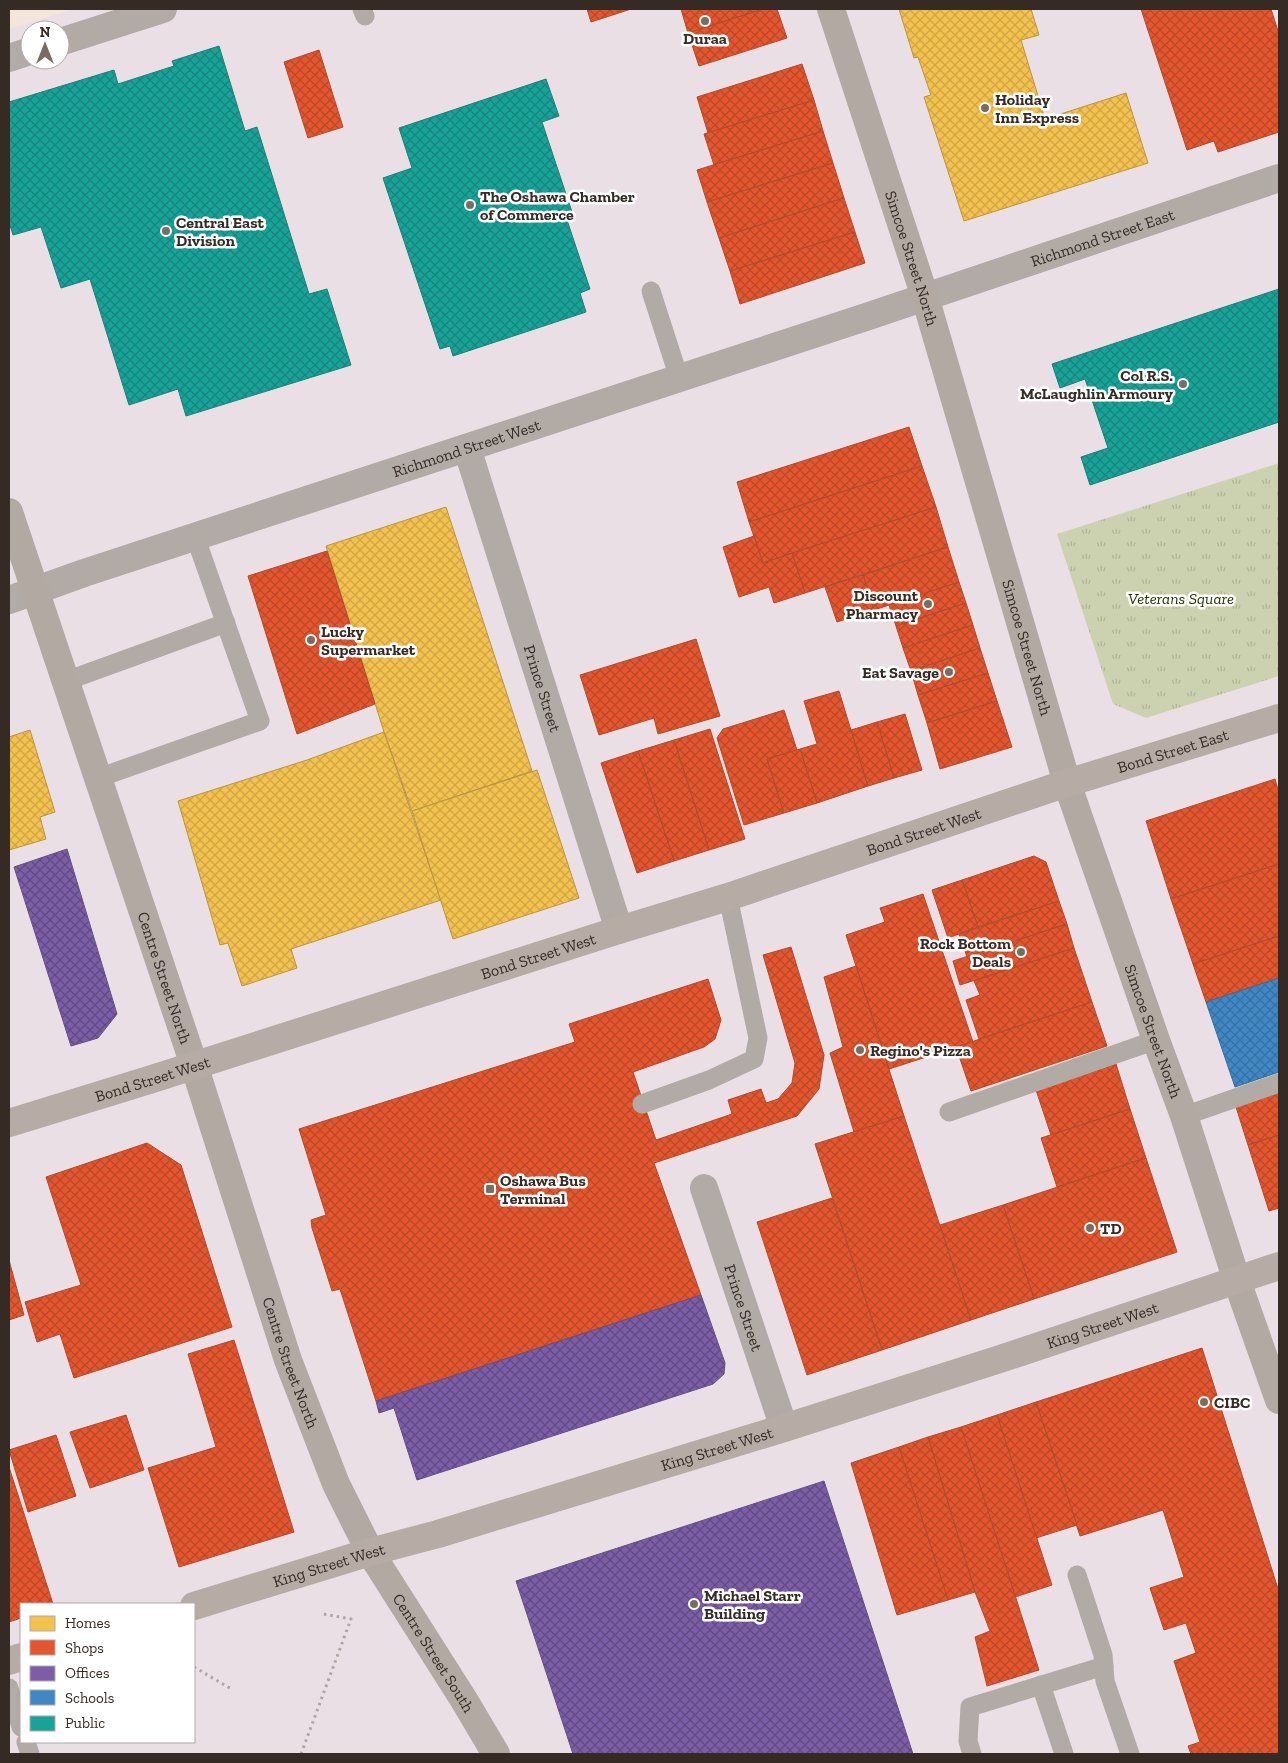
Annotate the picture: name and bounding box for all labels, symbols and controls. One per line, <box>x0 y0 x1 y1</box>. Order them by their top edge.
marker: Duraa <box>699 15 711 27</box>
north arrow <box>20 20 70 70</box>
text: N <box>40 24 51 41</box>
place label: Duraa <box>683 29 727 48</box>
place label: Holiday Inn Express <box>995 90 1079 127</box>
marker: Holiday Inn Express <box>979 102 991 114</box>
place label: The Oshawa Chamber of Commerce <box>480 187 635 224</box>
street label: Simcoe Street North <box>881 188 942 328</box>
marker: The Oshawa Chamber of Commerce <box>464 199 476 211</box>
street label: Richmond Street East <box>1028 204 1177 270</box>
place label: Central East Division <box>176 213 265 250</box>
marker: Central East Division <box>160 225 172 237</box>
place label: Col R.S. McLaughlin Armoury <box>1020 366 1174 403</box>
marker: Col R.S. McLaughlin Armoury <box>1177 378 1189 390</box>
street label: Richmond Street West <box>390 415 543 481</box>
street label: Simcoe Street North <box>999 577 1056 718</box>
place label: Discount Pharmacy <box>846 586 919 623</box>
park label: Veterans Square <box>1128 589 1234 608</box>
marker: Discount Pharmacy <box>922 598 934 610</box>
place label: Lucky Supermarket <box>321 622 416 659</box>
marker: Lucky Supermarket <box>305 634 317 646</box>
street label: Prince Street <box>520 642 565 734</box>
place label: Eat Savage <box>862 663 939 682</box>
marker: Eat Savage <box>943 666 955 678</box>
street label: Bond Street East <box>1115 725 1231 777</box>
street label: Bond Street West <box>864 803 983 859</box>
street label: Centre Street North <box>134 909 196 1046</box>
street label: Bond Street West <box>478 929 598 983</box>
place label: Rock Bottom Deals <box>920 934 1011 971</box>
marker: Rock Bottom Deals <box>1015 946 1027 958</box>
street label: Simcoe Street North <box>1121 962 1186 1101</box>
place label: Regino's Pizza <box>870 1041 971 1060</box>
marker: Regino's Pizza <box>854 1044 866 1056</box>
street label: Bond Street West <box>92 1052 212 1106</box>
place label: Oshawa Bus Terminal <box>500 1171 586 1208</box>
marker: Oshawa Bus Terminal <box>484 1183 496 1195</box>
place label: TD <box>1100 1219 1122 1238</box>
marker: TD <box>1084 1222 1096 1234</box>
street label: Prince Street <box>721 1262 767 1353</box>
street label: Centre Street North <box>259 1294 323 1431</box>
street label: King Street West <box>1044 1297 1161 1352</box>
place label: CIBC <box>1214 1393 1250 1412</box>
marker: CIBC <box>1198 1396 1210 1408</box>
street label: King Street West <box>658 1422 775 1475</box>
street label: King Street West <box>270 1539 387 1591</box>
place label: Michael Starr Building <box>704 1586 801 1623</box>
street label: Centre Street South <box>389 1590 479 1716</box>
marker: Michael Starr Building <box>688 1598 700 1610</box>
legend <box>20 1603 195 1743</box>
text: Homes <box>65 1614 110 1632</box>
text: Shops <box>65 1639 104 1657</box>
text: Offices <box>65 1664 109 1682</box>
text: Schools <box>65 1689 114 1707</box>
text: Public <box>65 1714 105 1732</box>

